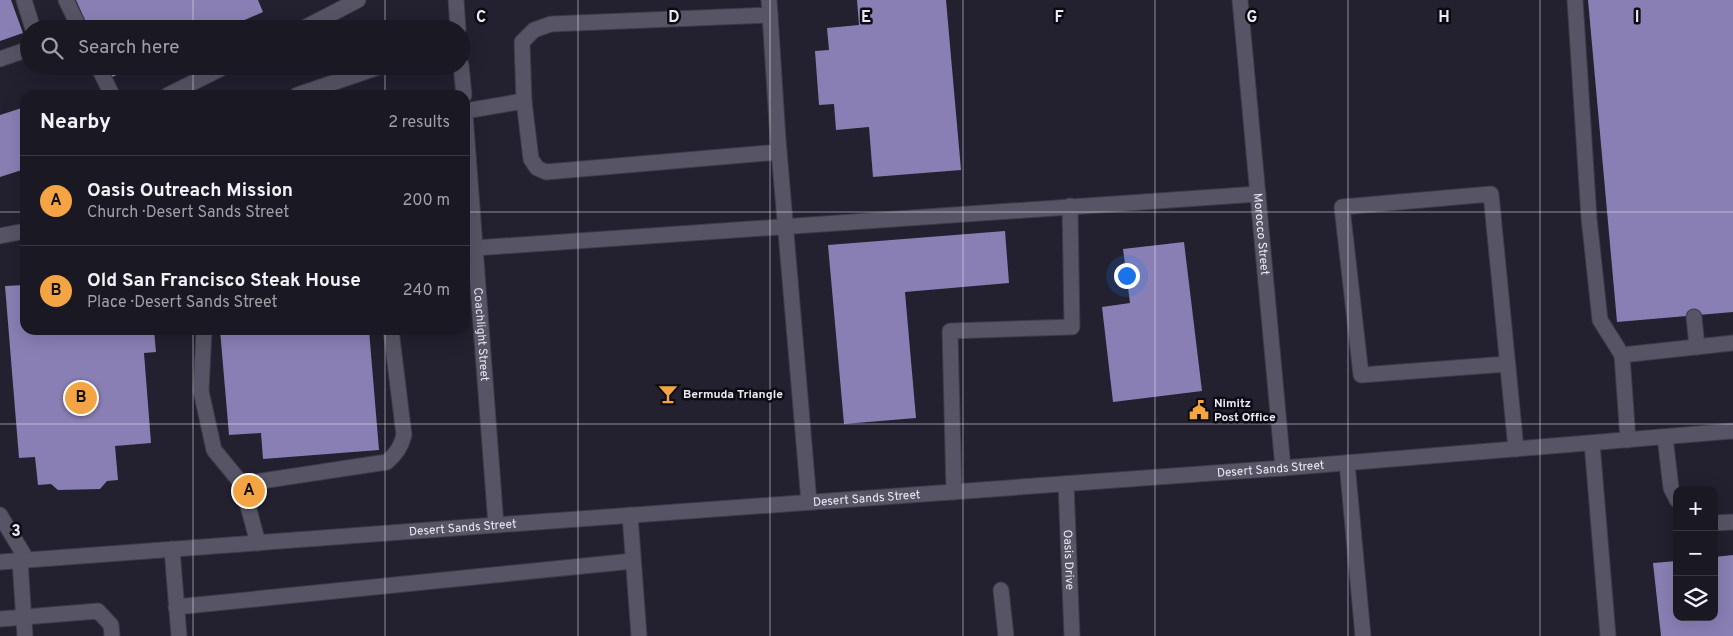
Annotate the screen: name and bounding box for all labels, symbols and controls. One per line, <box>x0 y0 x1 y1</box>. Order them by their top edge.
text: C <box>476 8 486 28</box>
text: D <box>668 8 680 28</box>
text: E <box>861 8 871 28</box>
text: F <box>1054 8 1064 28</box>
text: G <box>1247 8 1257 28</box>
text: H <box>1438 8 1450 28</box>
text: I <box>1635 8 1639 28</box>
search box <box>20 20 470 75</box>
icon: search <box>38 34 66 62</box>
text: Search here <box>78 36 180 60</box>
text: Nearby <box>40 109 111 136</box>
text: 2 results <box>388 113 450 133</box>
text: Oasis Outreach Mission <box>87 179 293 203</box>
text: A <box>50 191 62 211</box>
text: 200 m <box>402 191 450 211</box>
street label: Morocco Street <box>1249 192 1272 276</box>
text: Church · Desert Sands Street <box>87 203 289 223</box>
your location <box>1114 263 1140 289</box>
text: Old San Francisco Steak House <box>87 269 361 293</box>
text: B <box>50 281 62 301</box>
text: 240 m <box>403 281 450 301</box>
street label: Coachlight Street <box>469 287 492 382</box>
text: Place · Desert Sands Street <box>87 293 278 313</box>
pin: B <box>65 379 97 417</box>
bar icon: Bermuda Triangle <box>657 383 679 405</box>
place label: Bermuda Triangle <box>683 387 783 403</box>
place label: Nimitz Post Office <box>1214 396 1276 426</box>
public building icon: Nimitz Post Office <box>1188 399 1210 421</box>
street label: Desert Sands Street <box>1216 458 1325 482</box>
pin: A <box>233 472 265 510</box>
map controls <box>1673 486 1718 621</box>
button: + <box>1673 486 1718 531</box>
street label: Desert Sands Street <box>812 487 921 511</box>
street label: Desert Sands Street <box>409 517 517 540</box>
text: 3 <box>11 522 21 542</box>
street label: Oasis Drive <box>1059 529 1077 591</box>
button: − <box>1673 531 1718 576</box>
button: layers <box>1673 576 1718 621</box>

